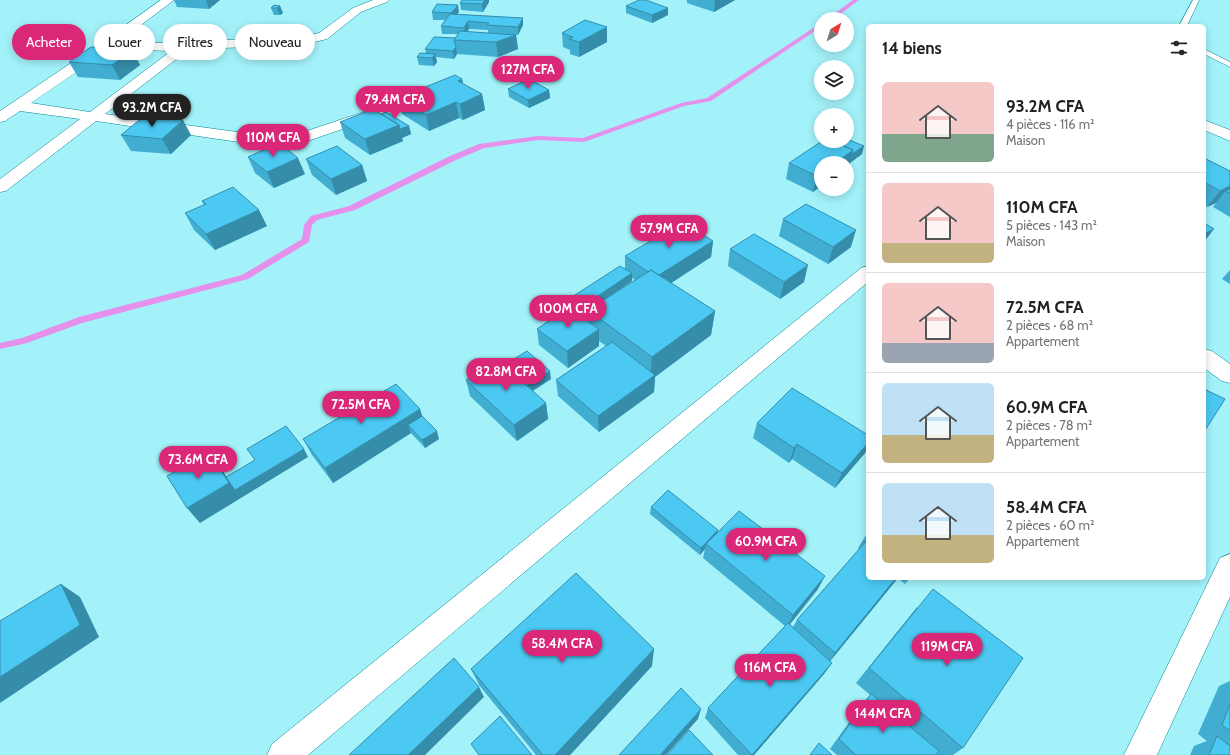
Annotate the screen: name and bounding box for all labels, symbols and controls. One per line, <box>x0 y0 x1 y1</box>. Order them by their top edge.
north arrow <box>814 12 854 52</box>
map controls <box>814 12 854 196</box>
chip: Acheter <box>12 24 86 60</box>
chip: Louer <box>94 24 155 60</box>
chip: Filtres <box>163 24 227 60</box>
chip: Nouveau <box>235 24 315 60</box>
icon: filters <box>1168 37 1190 59</box>
text: 14 biens <box>882 38 942 58</box>
pin: 127M CFA <box>487 56 569 90</box>
button: layers <box>814 60 854 100</box>
text: 127M CFA <box>501 61 555 77</box>
pin: 79.4M CFA <box>349 86 441 120</box>
text: 79.4M CFA <box>365 91 425 107</box>
pin: 93.2M CFA <box>106 94 198 128</box>
text: 93.2M CFA <box>1006 96 1084 116</box>
icon: home <box>914 98 962 146</box>
text: 93.2M CFA <box>122 99 182 115</box>
button: + <box>814 108 854 148</box>
text: 4 pièces · 116 m² <box>1006 116 1094 132</box>
pin: 110M CFA <box>232 124 314 158</box>
text: 110M CFA <box>246 129 300 145</box>
text: Maison <box>1006 132 1045 148</box>
button: − <box>814 156 854 196</box>
text: 110M CFA <box>1006 197 1078 217</box>
icon: home <box>914 199 962 247</box>
pin: 57.9M CFA <box>623 215 715 249</box>
text: 5 pièces · 143 m² <box>1006 217 1097 233</box>
text: 57.9M CFA <box>640 220 698 236</box>
text: Maison <box>1006 233 1045 249</box>
pin: 100M CFA <box>527 295 609 329</box>
text: 72.5M CFA <box>1006 297 1084 317</box>
icon: home <box>914 299 962 347</box>
text: 100M CFA <box>538 300 598 316</box>
text: 2 pièces · 68 m² <box>1006 317 1093 333</box>
text: Appartement <box>1006 333 1079 349</box>
pin: 82.8M CFA <box>460 358 552 392</box>
text: 82.8M CFA <box>475 363 537 379</box>
pin: 72.5M CFA <box>315 391 407 425</box>
text: 72.5M CFA <box>331 396 391 412</box>
text: 60.9M CFA <box>1006 397 1087 417</box>
icon: home <box>914 399 962 447</box>
text: 2 pièces · 78 m² <box>1006 417 1092 433</box>
text: Appartement <box>1006 433 1079 449</box>
pin: 73.6M CFA <box>152 446 244 480</box>
text: 73.6M CFA <box>168 451 228 467</box>
text: 58.4M CFA <box>1006 497 1087 517</box>
icon: home <box>914 499 962 547</box>
text: 2 pièces · 60 m² <box>1006 517 1094 533</box>
pin: 60.9M CFA <box>720 528 812 562</box>
text: 60.9M CFA <box>735 533 797 549</box>
text: Appartement <box>1006 533 1079 549</box>
pin: 58.4M CFA <box>516 630 608 664</box>
pin: 119M CFA <box>906 633 988 667</box>
text: 58.4M CFA <box>531 635 593 651</box>
text: 119M CFA <box>921 638 973 654</box>
pin: 116M CFA <box>729 654 811 688</box>
text: 116M CFA <box>744 659 796 675</box>
pin: 144M CFA <box>842 700 924 734</box>
text: 144M CFA <box>855 705 911 721</box>

